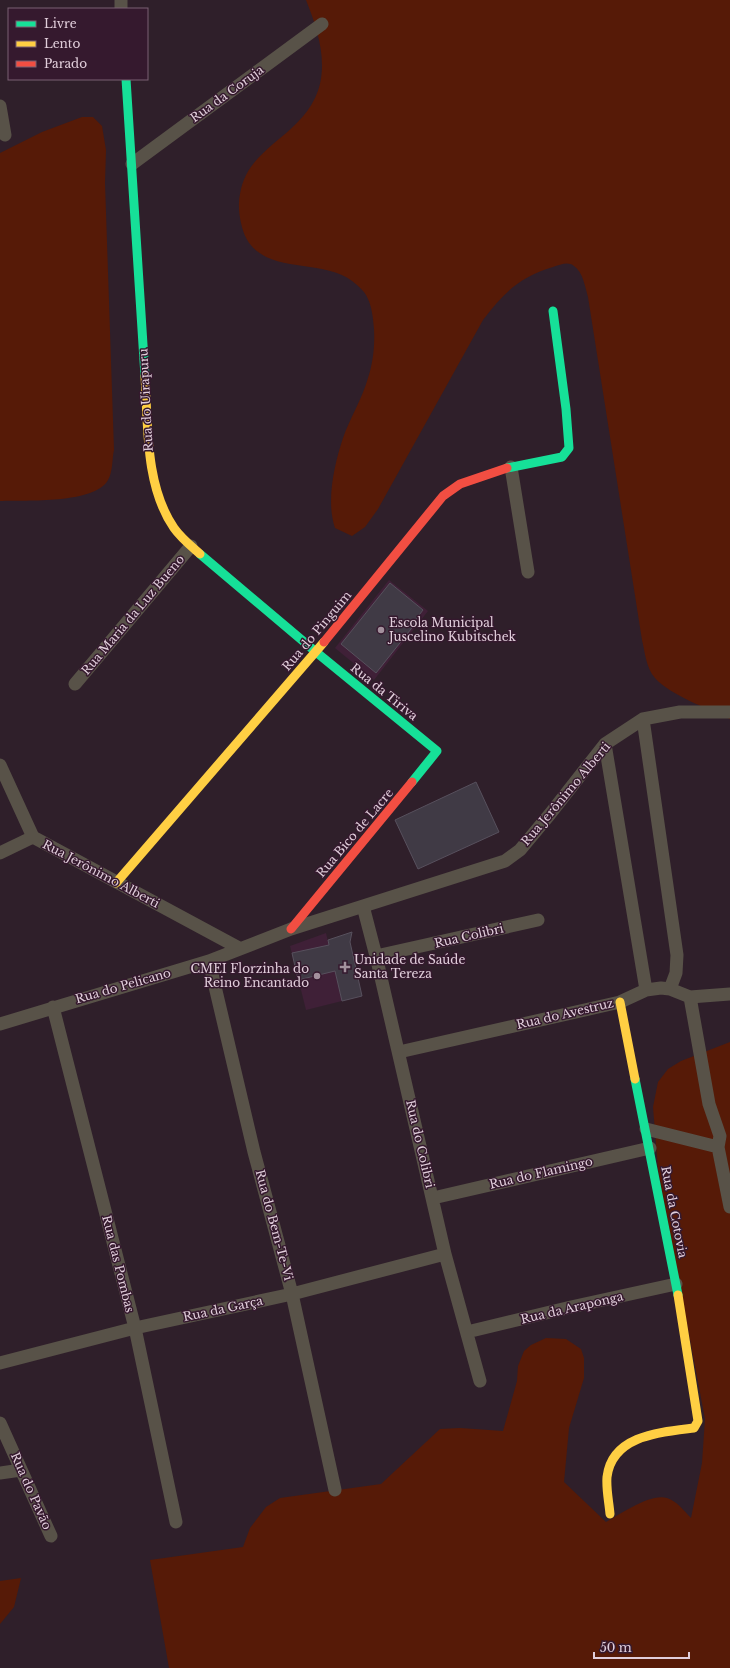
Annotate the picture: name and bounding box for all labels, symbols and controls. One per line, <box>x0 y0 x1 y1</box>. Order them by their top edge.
legend <box>8 8 148 80</box>
text: Livre <box>44 16 77 31</box>
text: Lento <box>44 36 80 51</box>
text: Parado <box>44 56 87 71</box>
street label: Rua da Coruja <box>187 62 267 125</box>
street label: Rua do Uirapuru <box>135 348 156 452</box>
street label: Rua Maria da Luz Bueno <box>78 551 187 678</box>
street label: Rua do Pinguim <box>279 588 354 674</box>
place label: Escola Municipal Juscelino Kubitschek <box>387 615 517 644</box>
marker: Escola Municipal Juscelino Kubitschek <box>376 625 386 635</box>
street label: Rua da Tiriva <box>348 660 421 723</box>
street label: Rua Jerônimo Alberti <box>518 739 613 848</box>
street label: Rua Bico de Lacre <box>313 785 396 880</box>
street label: Rua Jerônimo Alberti <box>40 836 162 911</box>
street label: Rua Colibri <box>433 920 505 951</box>
place label: Unidade de Saúde Santa Tereza <box>354 952 465 981</box>
place label: CMEI Florzinha do Reino Encantado <box>190 961 309 990</box>
marker: Unidade de Saúde Santa Tereza <box>339 961 351 973</box>
street label: Rua do Pelicano <box>73 965 173 1006</box>
marker: CMEI Florzinha do Reino Encantado <box>312 971 322 981</box>
street label: Rua do Avestruz <box>515 995 615 1032</box>
street label: Rua do Colibri <box>403 1098 438 1189</box>
street label: Rua do Flamingo <box>488 1153 594 1192</box>
street label: Rua da Cotovia <box>658 1165 691 1259</box>
street label: Rua do Bem-Te-Vi <box>252 1168 296 1282</box>
street label: Rua das Pombas <box>99 1214 138 1314</box>
street label: Rua da Araponga <box>519 1288 625 1327</box>
street label: Rua da Garça <box>182 1293 265 1324</box>
street label: Rua do Pavão <box>8 1450 55 1532</box>
scale bar <box>594 1634 689 1660</box>
text: 50 m <box>600 1640 632 1655</box>

